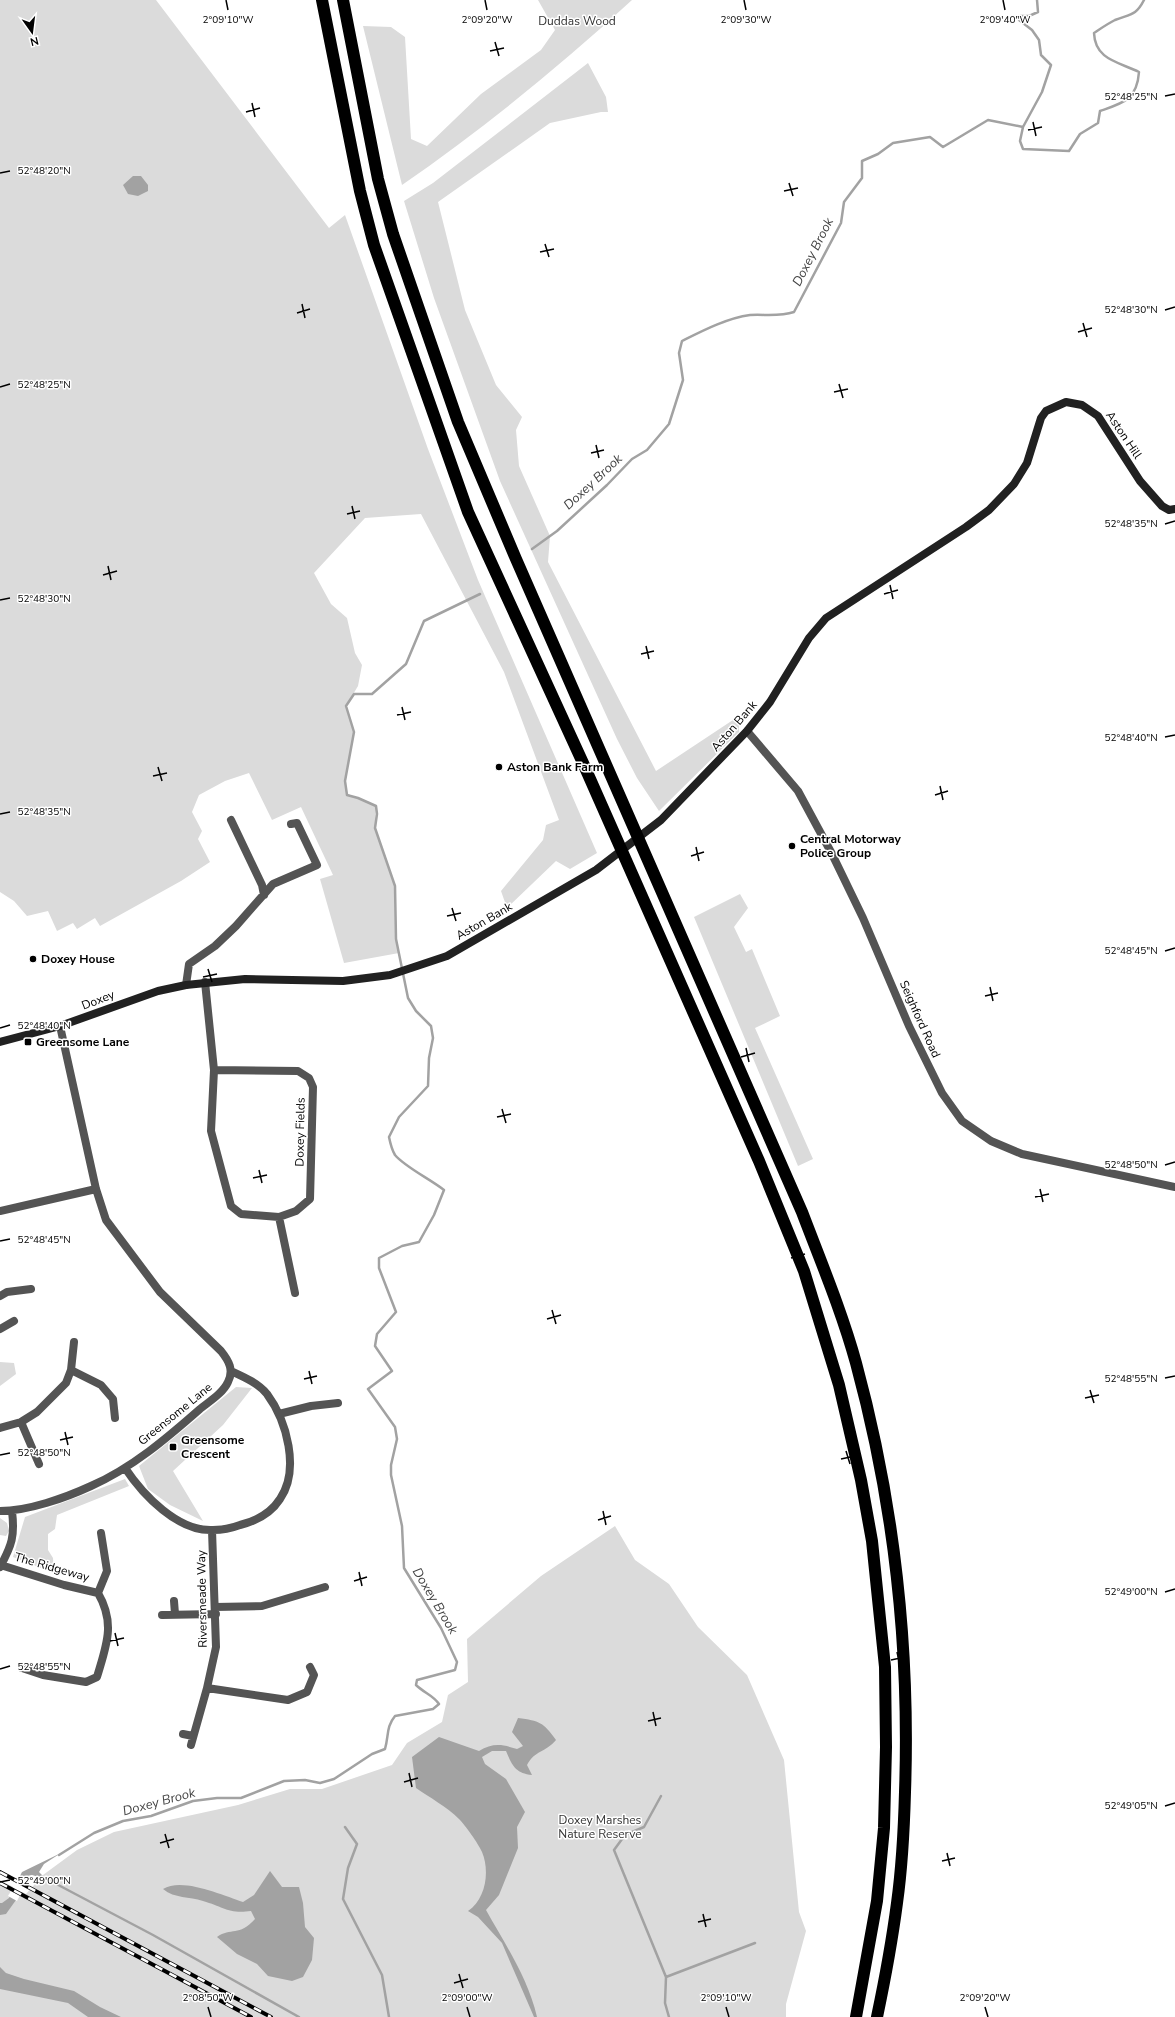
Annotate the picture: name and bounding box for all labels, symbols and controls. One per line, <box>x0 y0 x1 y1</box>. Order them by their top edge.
north arrow <box>12 12 52 52</box>
text: 2°09'10"W <box>203 13 253 27</box>
text: 2°09'20"W <box>462 13 512 27</box>
park label: Duddas Wood <box>538 13 616 29</box>
text: 2°09'30"W <box>721 13 771 27</box>
text: 2°09'40"W <box>980 13 1030 27</box>
text: N <box>28 33 40 49</box>
text: 52°48'25"N <box>1104 90 1158 104</box>
text: 52°48'20"N <box>17 164 71 178</box>
water label: Doxey Brook <box>788 214 838 289</box>
text: 52°48'30"N <box>1104 303 1158 317</box>
text: 52°48'25"N <box>17 378 71 392</box>
street label: Aston Hill <box>1102 408 1146 462</box>
water label: Doxey Brook <box>560 450 627 514</box>
text: 52°48'35"N <box>1104 517 1158 531</box>
text: 52°48'30"N <box>17 592 71 606</box>
street label: Aston Bank <box>707 696 761 755</box>
text: 52°48'40"N <box>1104 731 1158 745</box>
place label: Aston Bank Farm <box>507 759 603 775</box>
marker: Aston Bank Farm <box>494 762 504 772</box>
text: 52°48'35"N <box>17 805 71 819</box>
place label: Central Motorway Police Group <box>800 831 902 861</box>
marker: Central Motorway Police Group <box>787 841 797 851</box>
street label: Aston Bank <box>453 898 516 944</box>
text: 52°48'45"N <box>1104 944 1158 958</box>
place label: Doxey House <box>41 951 115 967</box>
marker: Doxey House <box>28 954 38 964</box>
street label: Seighford Road <box>896 978 944 1060</box>
street label: Doxey <box>79 986 118 1014</box>
text: 52°48'40"N <box>17 1019 71 1033</box>
place label: Greensome Lane <box>36 1034 130 1050</box>
marker: Greensome Lane <box>23 1037 33 1047</box>
street label: Doxey Fields <box>291 1097 309 1167</box>
text: 52°48'50"N <box>1104 1158 1158 1172</box>
text: 52°48'45"N <box>17 1233 71 1247</box>
text: 52°48'55"N <box>1104 1372 1158 1386</box>
street label: Greensome Lane <box>135 1379 215 1449</box>
place label: Greensome Crescent <box>181 1432 245 1462</box>
marker: Greensome Crescent <box>168 1442 178 1452</box>
text: 52°48'50"N <box>17 1446 71 1460</box>
street label: The Ridgeway <box>13 1549 92 1586</box>
street label: Riversmeade Way <box>193 1549 211 1648</box>
water label: Doxey Brook <box>408 1564 462 1638</box>
text: 52°49'00"N <box>1104 1585 1158 1599</box>
text: 52°48'55"N <box>17 1660 71 1674</box>
water label: Doxey Brook <box>121 1784 198 1820</box>
text: 52°49'05"N <box>1104 1799 1158 1813</box>
park label: Doxey Marshes Nature Reserve <box>558 1812 642 1842</box>
text: 52°49'00"N <box>17 1874 71 1888</box>
text: 2°08'50"W <box>183 1991 233 2005</box>
text: 2°09'00"W <box>442 1991 492 2005</box>
text: 2°09'10"W <box>701 1991 751 2005</box>
text: 2°09'20"W <box>960 1991 1010 2005</box>

